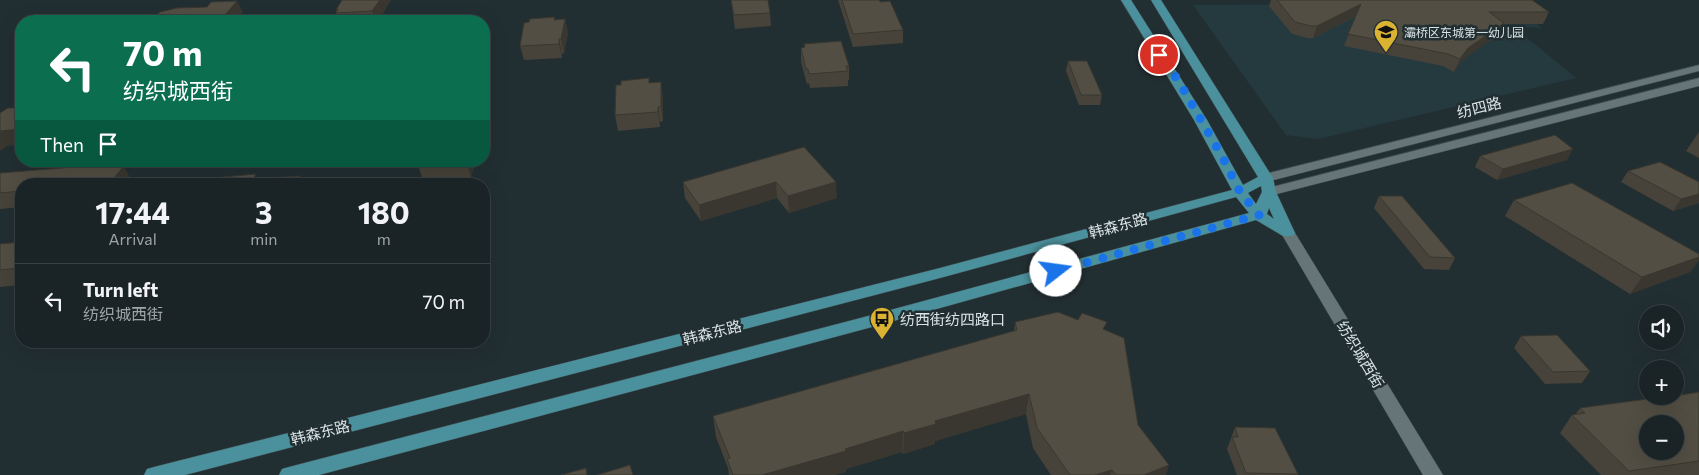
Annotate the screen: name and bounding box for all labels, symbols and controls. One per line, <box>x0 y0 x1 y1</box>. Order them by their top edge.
school or university icon: 灞桥区东城第一幼儿园 <box>1373 19 1399 53</box>
place label: 灞桥区东城第一幼儿园 <box>1404 25 1524 39</box>
text: 70 m <box>123 30 203 73</box>
pin <box>1138 34 1180 76</box>
icon: left <box>40 35 105 100</box>
icon: arrive <box>1145 41 1173 69</box>
text: 纺织城西街 <box>123 77 233 104</box>
street label: 纺四路 <box>1455 93 1503 121</box>
icon: arrive <box>94 130 122 158</box>
text: Then <box>40 133 84 156</box>
text: 17:44 <box>95 193 170 230</box>
text: 3 <box>255 193 273 230</box>
text: 180 <box>358 193 410 230</box>
street label: 韩森东路 <box>1087 209 1149 241</box>
text: Arrival <box>108 229 157 248</box>
text: min <box>250 229 277 248</box>
text: m <box>377 229 391 248</box>
position arrow <box>1029 244 1081 296</box>
text: Turn left <box>83 278 158 301</box>
icon: left <box>40 287 68 315</box>
text: 70 m <box>422 290 465 313</box>
text: 纺织城西街 <box>83 304 163 323</box>
map controls <box>1639 305 1684 460</box>
button: sound <box>1639 305 1684 350</box>
bus stop icon: 纺西街纺四路口 <box>869 306 895 340</box>
place label: 纺西街纺四路口 <box>900 310 1005 328</box>
street label: 韩森东路 <box>681 316 743 348</box>
street label: 纺织城西街 <box>1334 317 1388 391</box>
button: + <box>1639 360 1684 405</box>
button: − <box>1639 415 1684 460</box>
street label: 韩森东路 <box>289 416 351 448</box>

